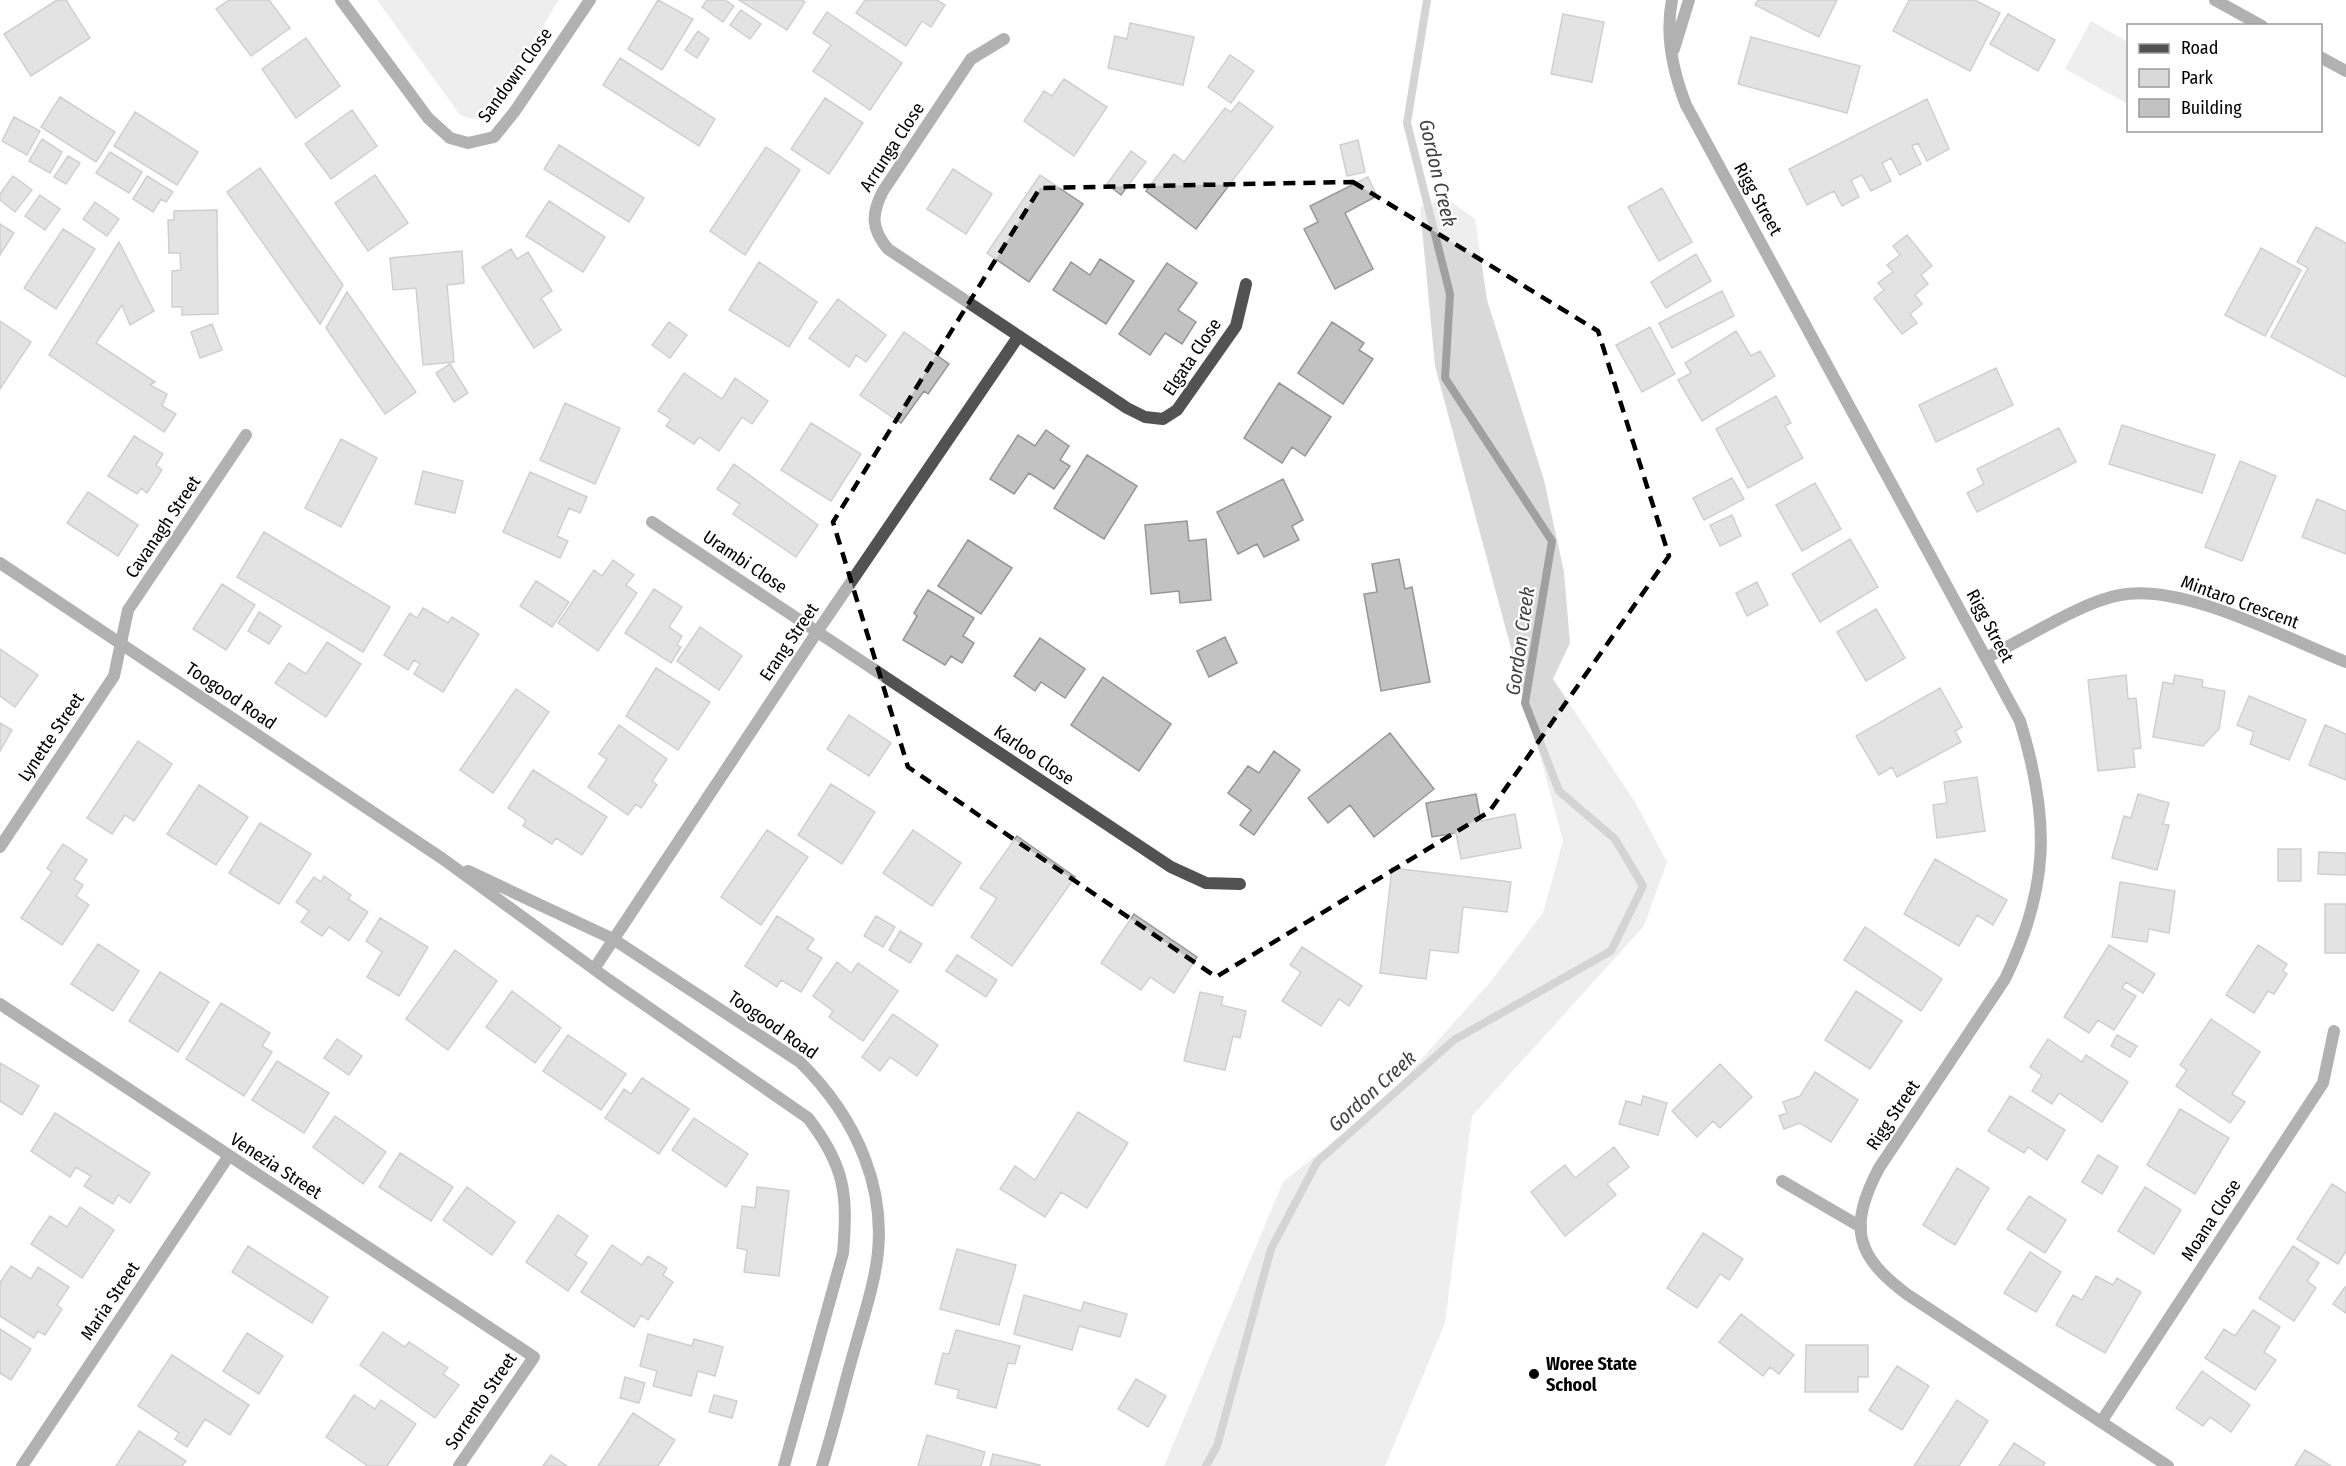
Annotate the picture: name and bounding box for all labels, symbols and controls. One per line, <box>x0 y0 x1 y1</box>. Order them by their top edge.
street label: Sandown Close <box>473 23 557 127</box>
legend <box>2127 24 2322 132</box>
text: Road <box>2181 37 2218 59</box>
text: Park <box>2181 67 2214 89</box>
text: Building <box>2181 97 2242 119</box>
street label: Arrunga Close <box>855 98 929 196</box>
water label: Gordon Creek <box>1414 117 1462 229</box>
street label: Rigg Street <box>1729 159 1787 239</box>
street label: Elgata Close <box>1158 314 1226 400</box>
street label: Cavanagh Street <box>121 472 205 582</box>
street label: Urambi Close <box>699 526 791 598</box>
street label: Mintaro Crescent <box>2178 571 2302 634</box>
water label: Gordon Creek <box>1501 585 1540 697</box>
street label: Rigg Street <box>1962 586 2018 666</box>
street label: Erang Street <box>755 599 823 685</box>
street label: Toogood Road <box>181 658 281 734</box>
street label: Lynette Street <box>13 688 89 785</box>
street label: Karloo Close <box>990 720 1078 790</box>
street label: Toogood Road <box>724 986 822 1064</box>
water label: Gordon Creek <box>1323 1045 1421 1137</box>
street label: Rigg Street <box>1862 1076 1924 1154</box>
street label: Venezia Street <box>226 1128 326 1204</box>
street label: Moana Close <box>2176 1175 2246 1265</box>
street label: Maria Street <box>76 1258 144 1344</box>
street label: Sorrento Street <box>440 1348 522 1454</box>
place label: Woree State School <box>1546 1353 1637 1396</box>
marker: Woree State School <box>1527 1367 1541 1381</box>

